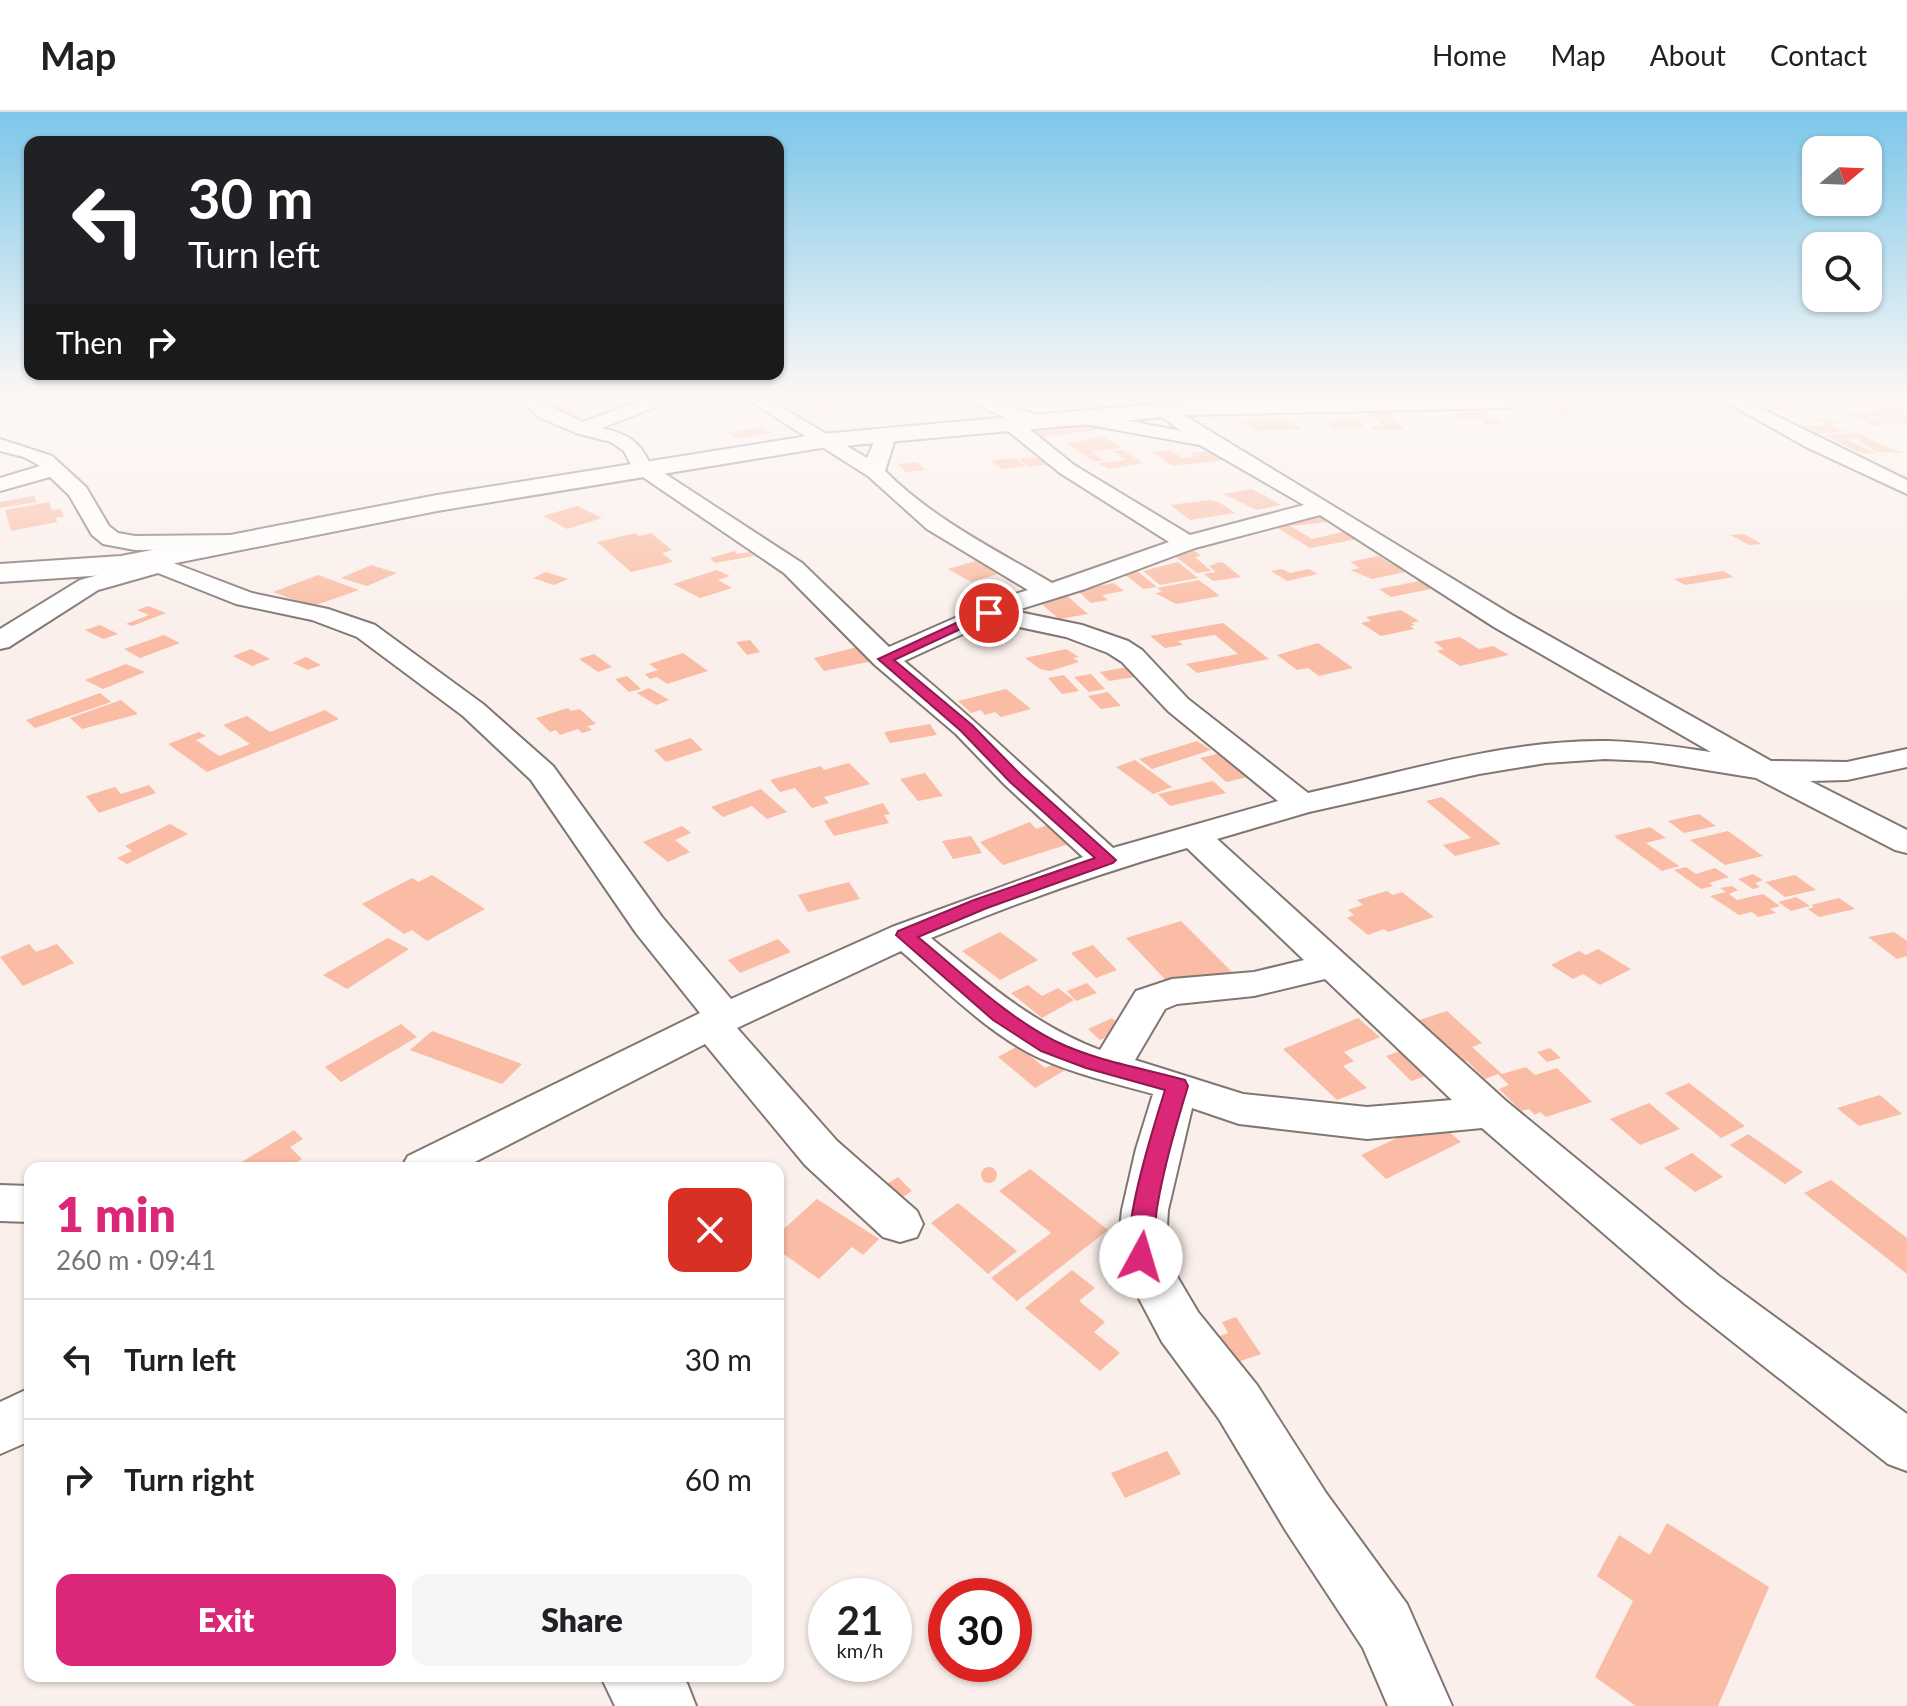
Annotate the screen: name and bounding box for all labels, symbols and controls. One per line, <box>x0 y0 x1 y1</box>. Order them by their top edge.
text: Map <box>40 32 116 78</box>
text: Home <box>1432 38 1507 72</box>
text: Map <box>1551 38 1606 72</box>
text: About <box>1650 38 1726 72</box>
text: Contact <box>1770 38 1867 72</box>
north arrow <box>1802 136 1882 216</box>
map controls <box>1802 136 1882 312</box>
text: 30 m <box>188 164 313 231</box>
icon: left <box>56 168 160 272</box>
text: Turn left <box>188 232 320 276</box>
button: search <box>1802 232 1882 312</box>
icon: right <box>139 320 183 364</box>
text: Then <box>56 324 123 360</box>
pin <box>955 579 1023 647</box>
icon: arrive <box>967 591 1011 635</box>
text: 1 min <box>56 1185 176 1242</box>
button: close <box>668 1188 752 1272</box>
position arrow <box>1099 1215 1183 1299</box>
text: 260 m · 09:41 <box>56 1244 216 1276</box>
icon: left <box>56 1337 100 1381</box>
text: Turn left <box>124 1341 236 1377</box>
text: 30 m <box>685 1341 752 1377</box>
icon: right <box>56 1457 100 1501</box>
text: Turn right <box>124 1461 254 1497</box>
text: 60 m <box>685 1461 752 1497</box>
button: Exit <box>56 1574 396 1666</box>
button: Share <box>412 1574 752 1666</box>
speed limit sign: 30 <box>928 1578 1032 1682</box>
text: 21 <box>837 1596 883 1644</box>
text: km/h <box>837 1638 883 1662</box>

